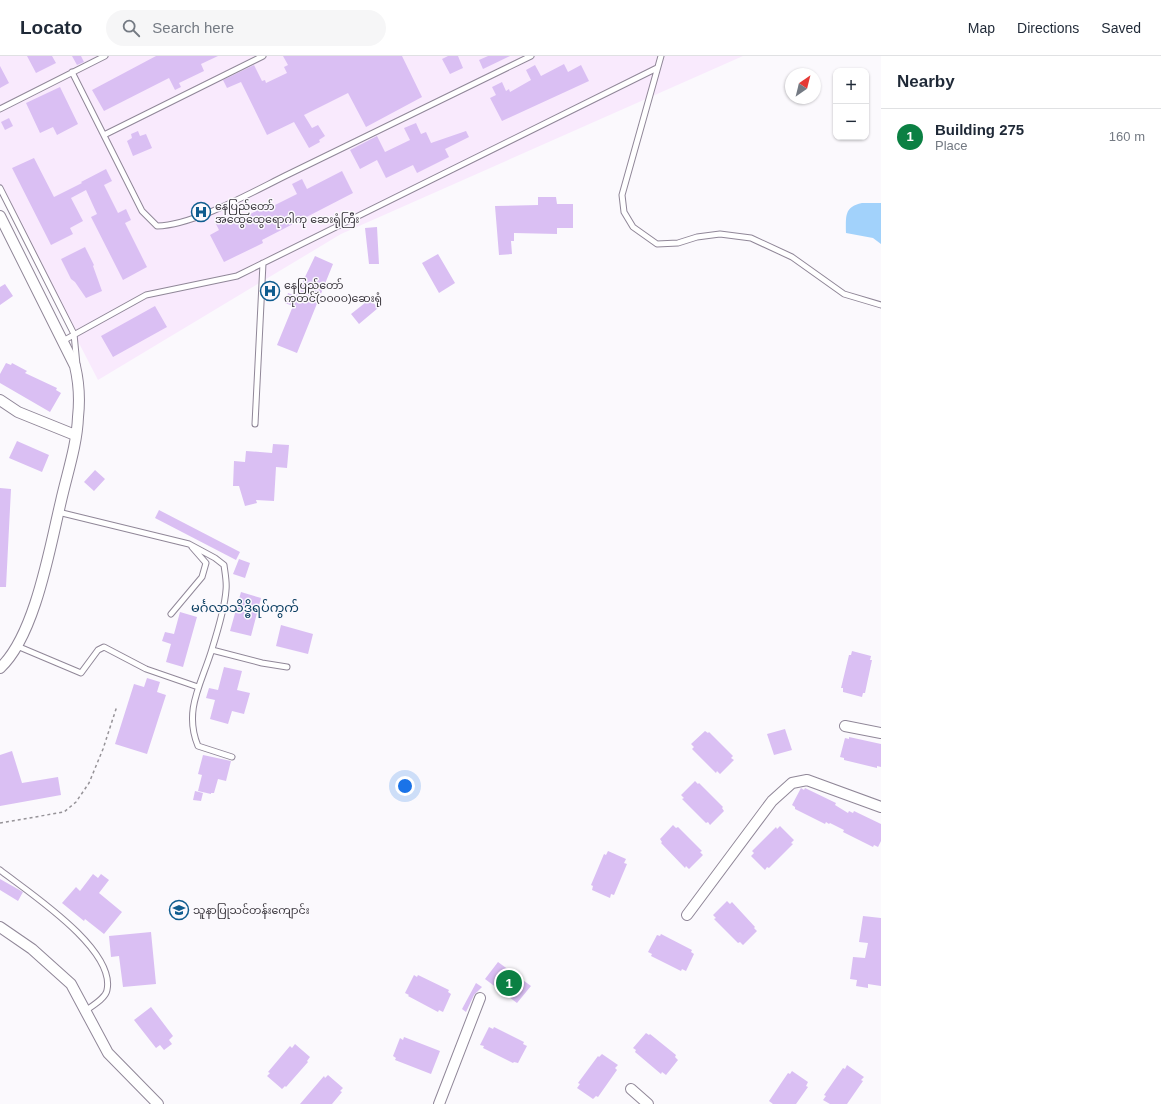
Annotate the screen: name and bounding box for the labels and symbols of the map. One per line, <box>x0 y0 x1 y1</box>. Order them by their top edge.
north arrow <box>785 68 821 104</box>
place label: နေပြည်တော် အထွေထွေရောဂါကု ဆေးရုံကြီး <box>215 199 360 228</box>
hospital icon: နေပြည်တော် အထွေထွေရောဂါကု ဆေးရုံကြီး <box>190 201 212 223</box>
place label: နေပြည်တော် ကုတင်(၁၀၀၀)ဆေးရုံ <box>284 278 382 307</box>
hospital icon: နေပြည်တော် ကုတင်(၁၀၀၀)ဆေးရုံ <box>259 280 281 302</box>
district label: မင်္ဂလာသိဒ္ဓိရပ်ကွက် <box>191 599 299 618</box>
your location <box>395 776 415 796</box>
school or university icon: သူနာပြုသင်တန်းကျောင်း <box>168 899 190 921</box>
place label: သူနာပြုသင်တန်းကျောင်း <box>193 903 310 919</box>
pin: 1 <box>496 968 522 998</box>

